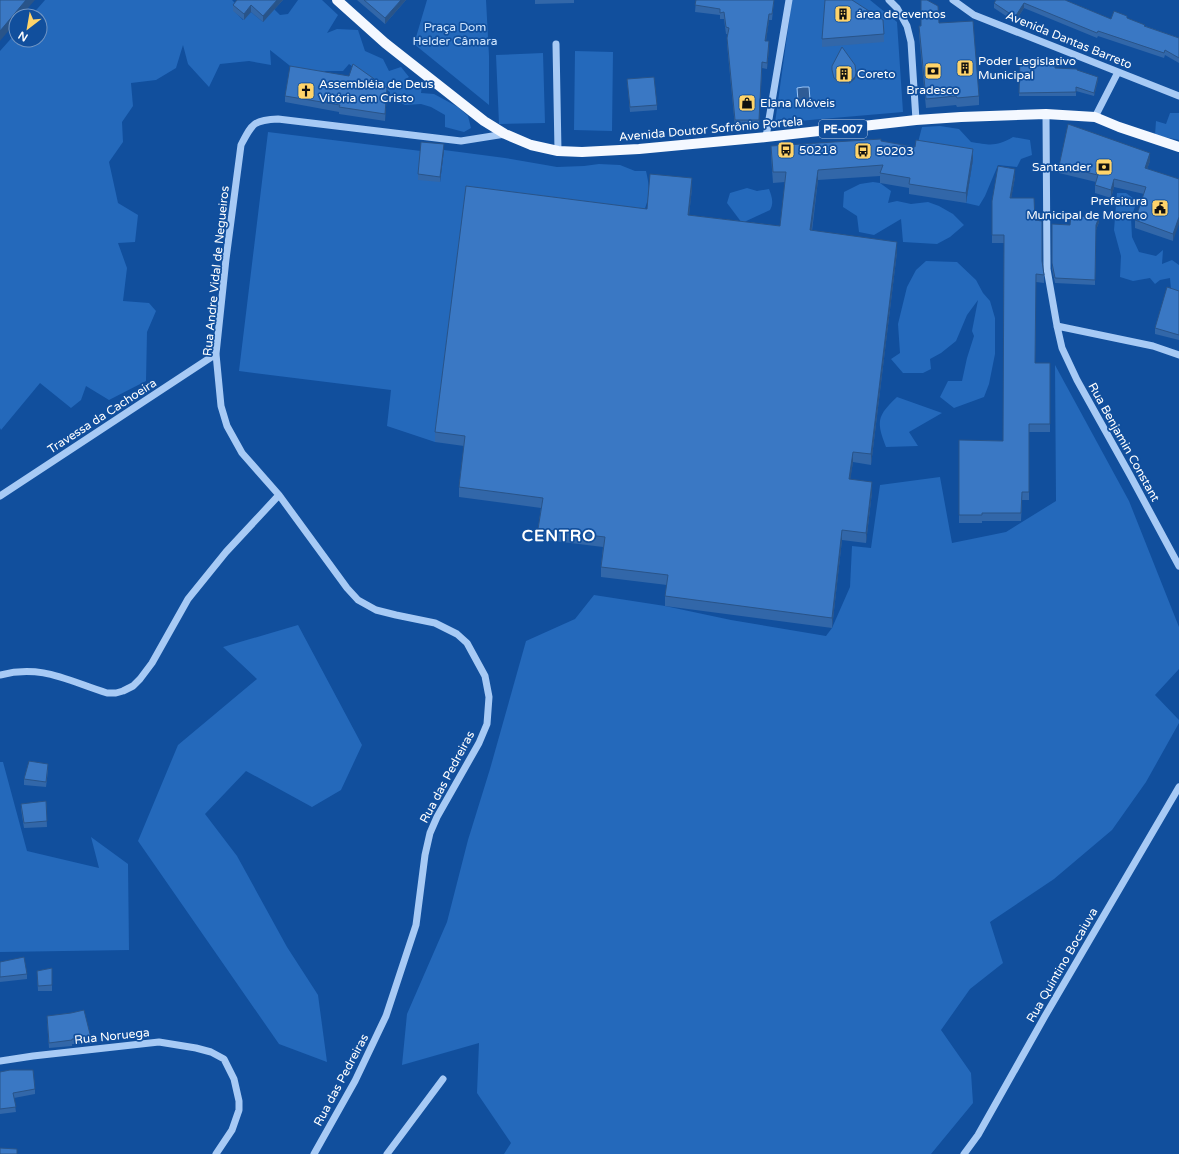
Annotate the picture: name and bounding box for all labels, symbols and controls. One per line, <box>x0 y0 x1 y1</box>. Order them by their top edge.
building icon: área de eventos <box>833 4 853 24</box>
place label: área de eventos <box>856 7 946 21</box>
north arrow <box>8 8 48 48</box>
street label: Avenida Dantas Barreto <box>1004 8 1134 72</box>
park label: Praça Dom Helder Câmara <box>413 20 497 48</box>
text: N <box>16 28 30 44</box>
place label: Poder Legislativo Municipal <box>978 54 1076 82</box>
building icon: Poder Legislativo Municipal <box>955 58 975 78</box>
bank icon: Bradesco <box>923 61 943 81</box>
building icon: Coreto <box>834 64 854 84</box>
place label: Coreto <box>857 67 895 81</box>
place label: Assembléia de Deus Vitória em Cristo <box>319 77 434 105</box>
church icon: Assembléia de Deus Vitória em Cristo <box>296 81 316 101</box>
place label: Bradesco <box>906 83 960 97</box>
shop icon: Elana Móveis <box>737 93 757 113</box>
place label: Elana Móveis <box>760 96 835 110</box>
street label: Avenida Doutor Sofrônio Portela <box>618 114 804 144</box>
road number: PE-007 <box>819 120 867 138</box>
bus stop icon: 50218 <box>776 140 796 160</box>
bus stop icon: 50203 <box>853 141 873 161</box>
place label: 50218 <box>799 143 837 157</box>
place label: 50203 <box>876 144 914 158</box>
bank icon: Santander <box>1094 157 1114 177</box>
place label: Santander <box>1032 160 1091 174</box>
street label: Rua Andre Vidal de Negueiros <box>200 185 232 357</box>
place label: Prefeitura Municipal de Moreno <box>1026 194 1147 222</box>
public building icon: Prefeitura Municipal de Moreno <box>1150 198 1170 218</box>
street label: Travessa da Cachoeira <box>45 376 159 456</box>
street label: Rua Benjamin Constant <box>1085 380 1163 504</box>
district label: CENTRO <box>522 526 596 546</box>
street label: Rua das Pedreiras <box>417 728 477 826</box>
street label: Rua Quintino Bocaiuva <box>1023 905 1101 1025</box>
street label: Rua Noruega <box>74 1025 150 1047</box>
street label: Rua das Pedreiras <box>311 1031 371 1129</box>

